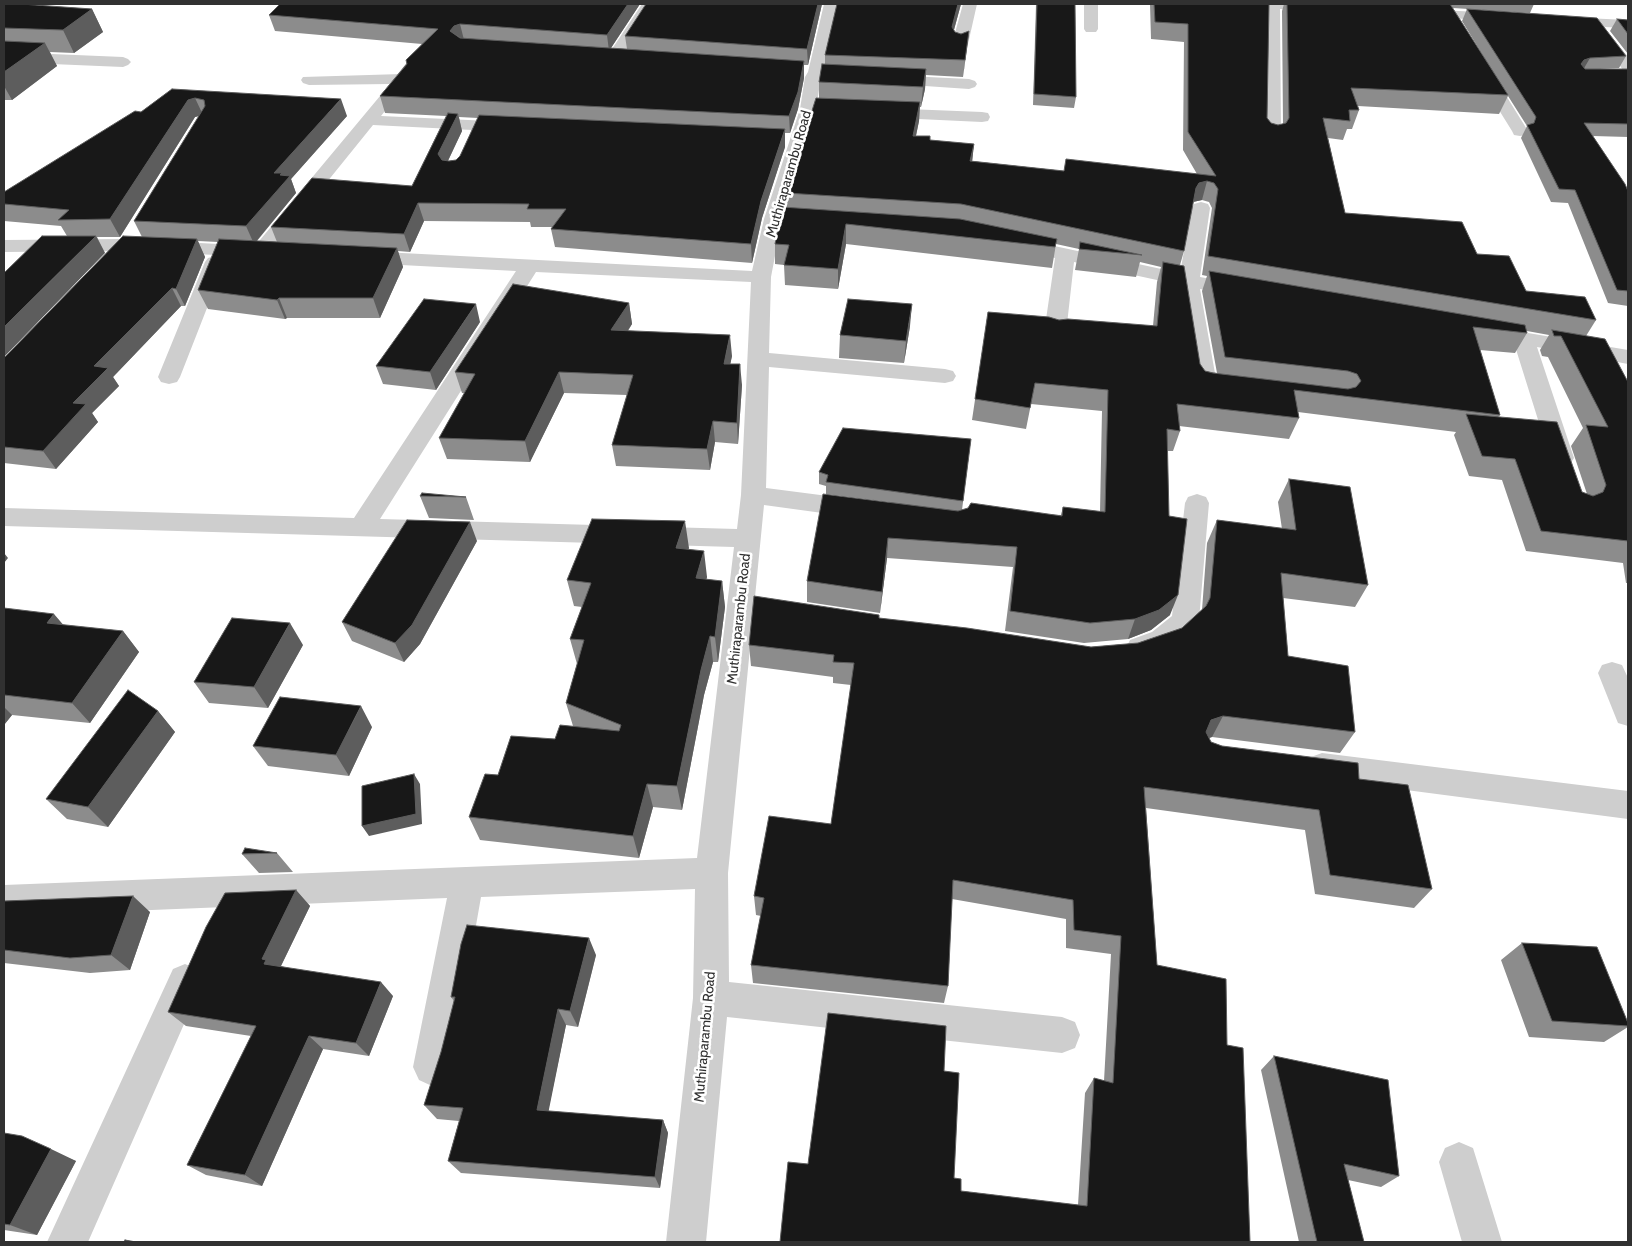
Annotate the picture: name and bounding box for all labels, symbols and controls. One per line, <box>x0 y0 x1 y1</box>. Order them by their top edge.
street label: Muthiraparambu Road <box>763 109 815 239</box>
street label: Muthiraparambu Road <box>724 553 754 685</box>
street label: Muthiraparambu Road <box>691 971 719 1103</box>

